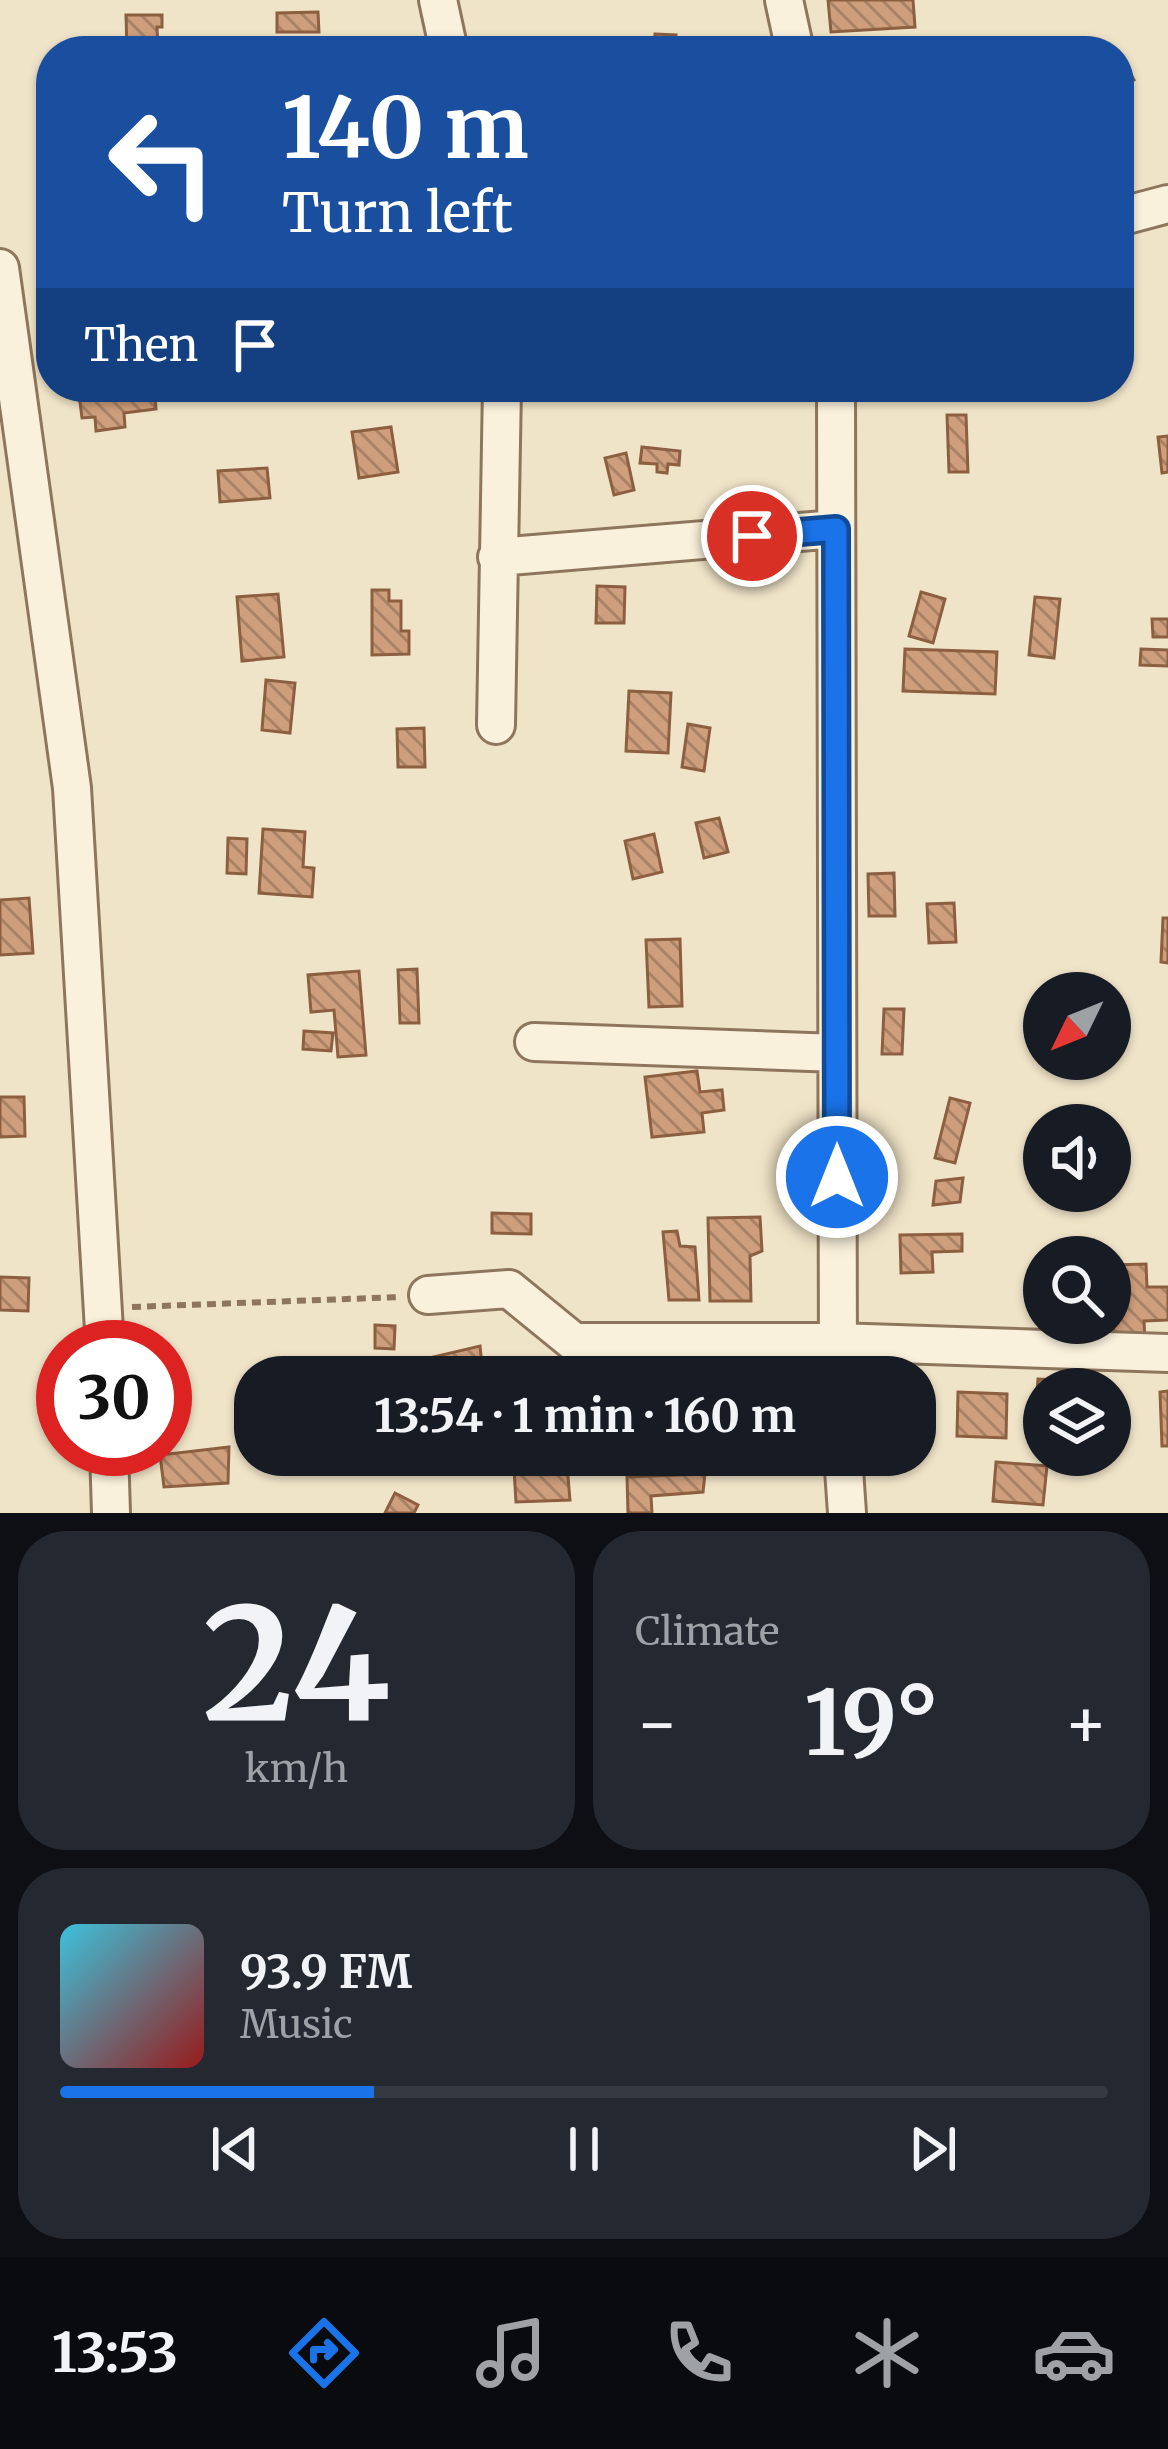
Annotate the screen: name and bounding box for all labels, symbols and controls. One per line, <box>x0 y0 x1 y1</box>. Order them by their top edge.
text: 140 m <box>282 75 529 181</box>
icon: left <box>84 84 240 240</box>
text: Turn left <box>282 179 513 247</box>
icon: arrive <box>222 312 288 378</box>
text: Then <box>84 317 198 373</box>
pin <box>701 485 803 587</box>
icon: arrive <box>719 503 785 569</box>
north arrow <box>1023 972 1131 1080</box>
map controls <box>1023 972 1131 1476</box>
button: sound <box>1023 1104 1131 1212</box>
position arrow <box>774 1114 900 1240</box>
button: search <box>1023 1236 1131 1344</box>
speed limit sign: 30 <box>36 1320 192 1476</box>
button: layers <box>1023 1368 1131 1476</box>
text: 13:54 · 1 min · 160 m <box>374 1388 796 1444</box>
text: 24 <box>203 1567 390 1764</box>
text: Climate <box>635 1607 779 1656</box>
text: 19° <box>804 1666 939 1780</box>
text: − <box>635 1682 679 1765</box>
text: + <box>1064 1682 1108 1765</box>
text: km/h <box>245 1744 348 1793</box>
text: 93.9 FM <box>240 1944 412 2000</box>
text: Music <box>240 2000 353 2049</box>
icon: previous <box>202 2116 268 2182</box>
icon: pause <box>551 2116 617 2182</box>
icon: next <box>900 2116 966 2182</box>
icon: directions <box>282 2311 366 2395</box>
icon: music <box>469 2311 553 2395</box>
icon: phone <box>657 2311 741 2395</box>
icon: climate <box>845 2311 929 2395</box>
icon: car <box>1032 2311 1116 2395</box>
text: 13:53 <box>52 2319 178 2387</box>

